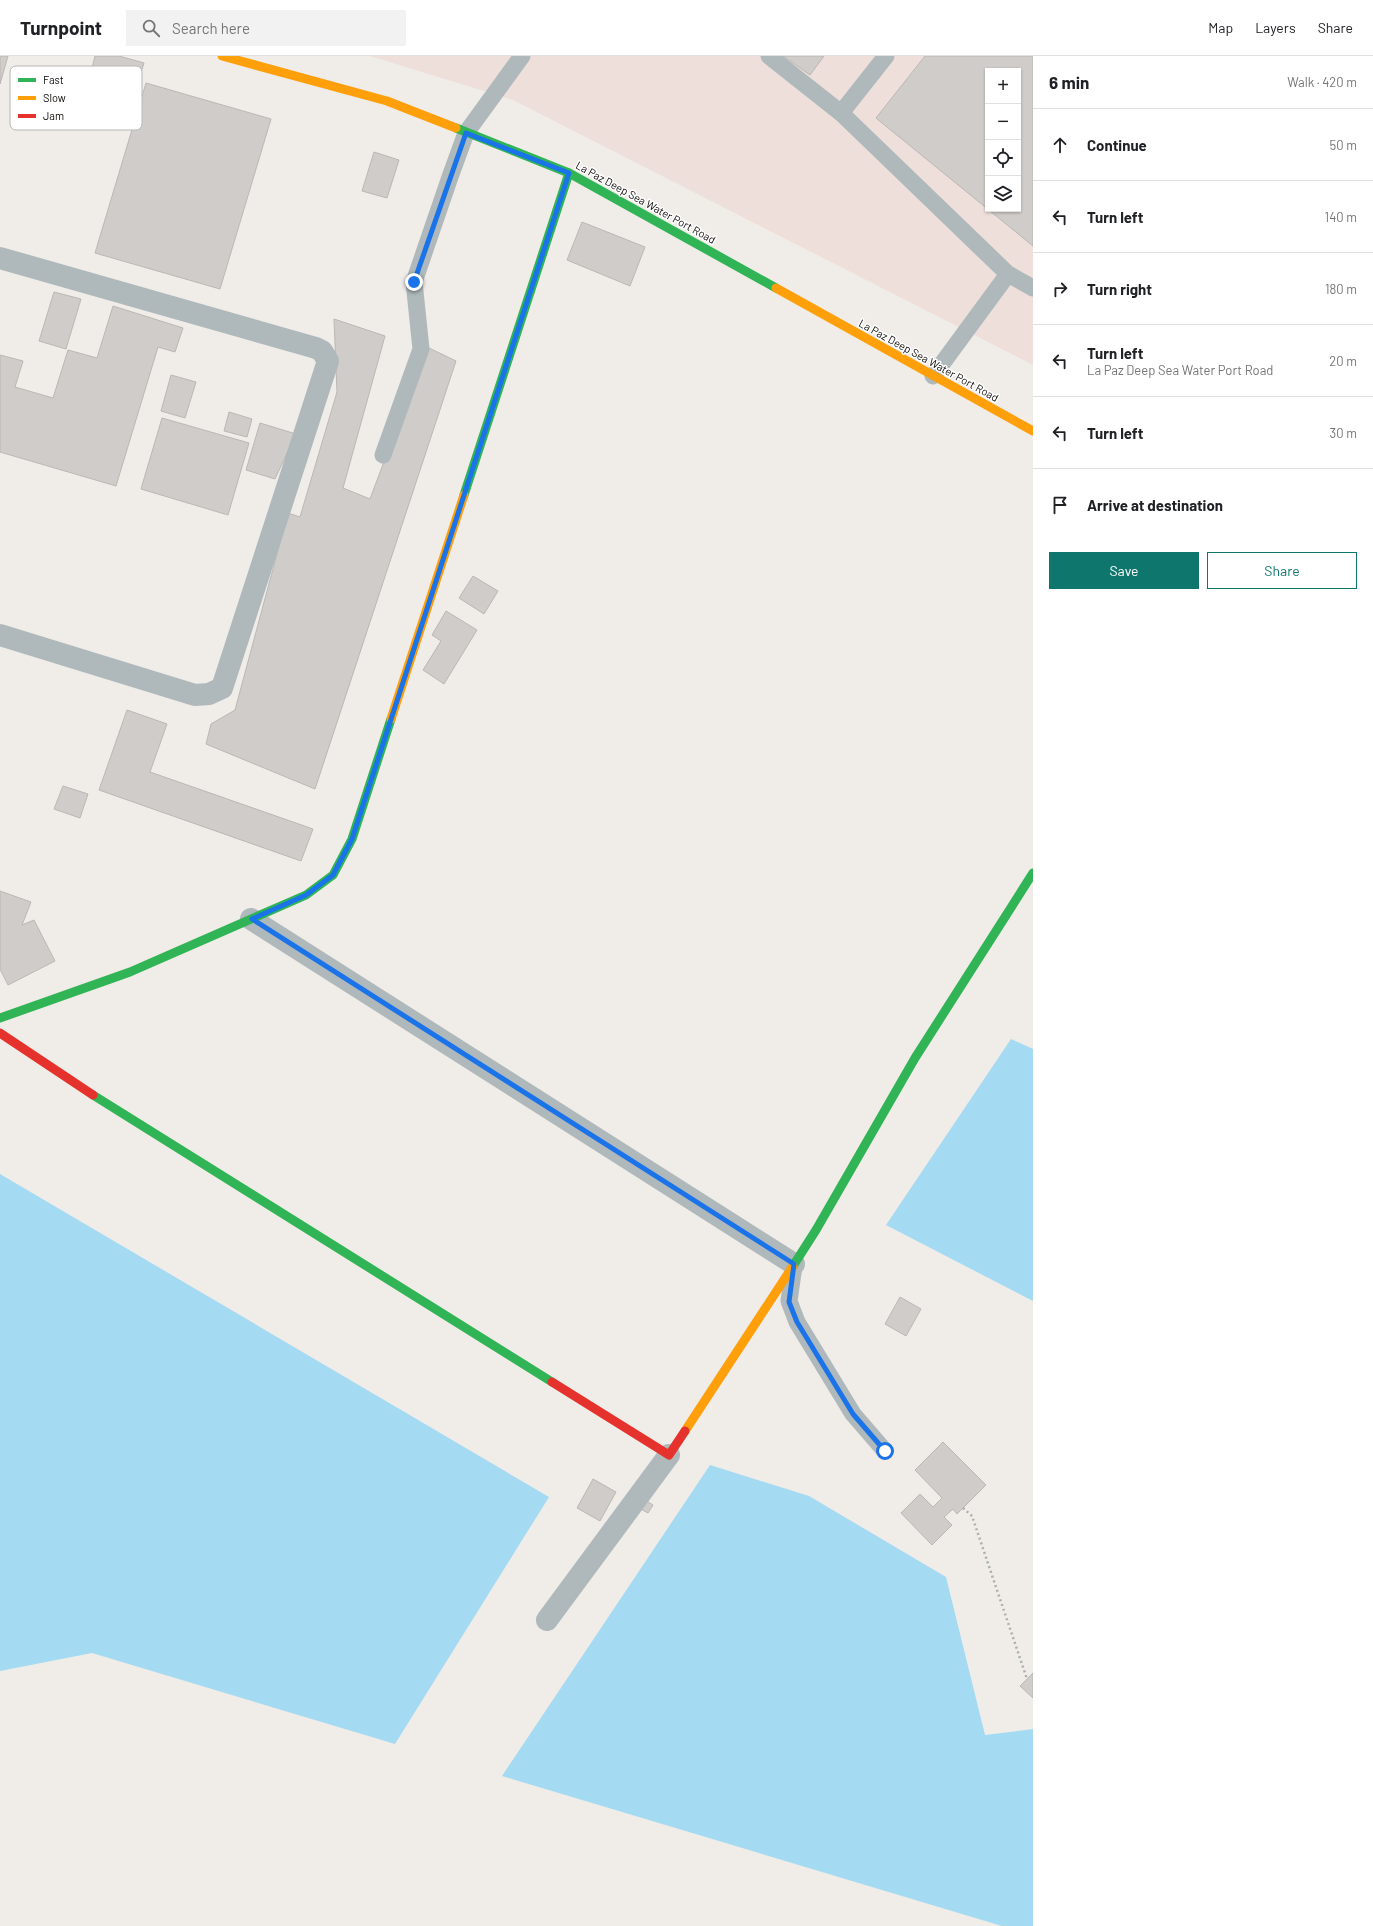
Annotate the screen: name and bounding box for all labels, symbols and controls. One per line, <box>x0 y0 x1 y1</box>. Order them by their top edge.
search box <box>126 10 406 46</box>
text: Turnpoint <box>20 16 102 39</box>
icon: search <box>140 17 162 39</box>
text: Search here <box>172 19 250 37</box>
text: Map <box>1208 19 1233 36</box>
text: Layers <box>1255 19 1296 36</box>
text: Share <box>1318 19 1353 36</box>
legend <box>10 66 142 130</box>
map controls <box>985 68 1021 212</box>
button: + <box>985 68 1021 104</box>
text: 6 min <box>1049 72 1089 92</box>
text: Fast <box>43 73 64 86</box>
text: Walk · 420 m <box>1287 74 1357 90</box>
text: Slow <box>43 91 66 104</box>
button: − <box>985 104 1021 140</box>
text: Jam <box>43 109 64 122</box>
icon: ahead <box>1049 134 1071 156</box>
text: Continue <box>1087 136 1147 154</box>
text: 50 m <box>1330 137 1357 153</box>
button: locate <box>985 140 1021 176</box>
street label: La Paz Deep Sea Water Port Road <box>574 158 718 246</box>
button: layers <box>985 176 1021 212</box>
icon: left <box>1049 206 1071 228</box>
text: Turn left <box>1087 208 1143 226</box>
text: 140 m <box>1325 209 1357 225</box>
route end <box>405 273 423 291</box>
icon: right <box>1049 278 1071 300</box>
text: Turn right <box>1087 280 1152 298</box>
text: 180 m <box>1325 281 1357 297</box>
street label: La Paz Deep Sea Water Port Road <box>857 316 1001 404</box>
text: Turn left <box>1087 344 1143 362</box>
icon: left <box>1049 350 1071 372</box>
text: 20 m <box>1329 353 1357 369</box>
text: La Paz Deep Sea Water Port Road <box>1087 362 1273 378</box>
icon: left <box>1049 422 1071 444</box>
text: Turn left <box>1087 424 1143 442</box>
text: 30 m <box>1330 425 1357 441</box>
icon: arrive <box>1049 494 1071 516</box>
text: Arrive at destination <box>1087 496 1223 514</box>
button: Save <box>1049 552 1199 589</box>
button: Share <box>1207 552 1357 589</box>
route start <box>876 1442 894 1460</box>

